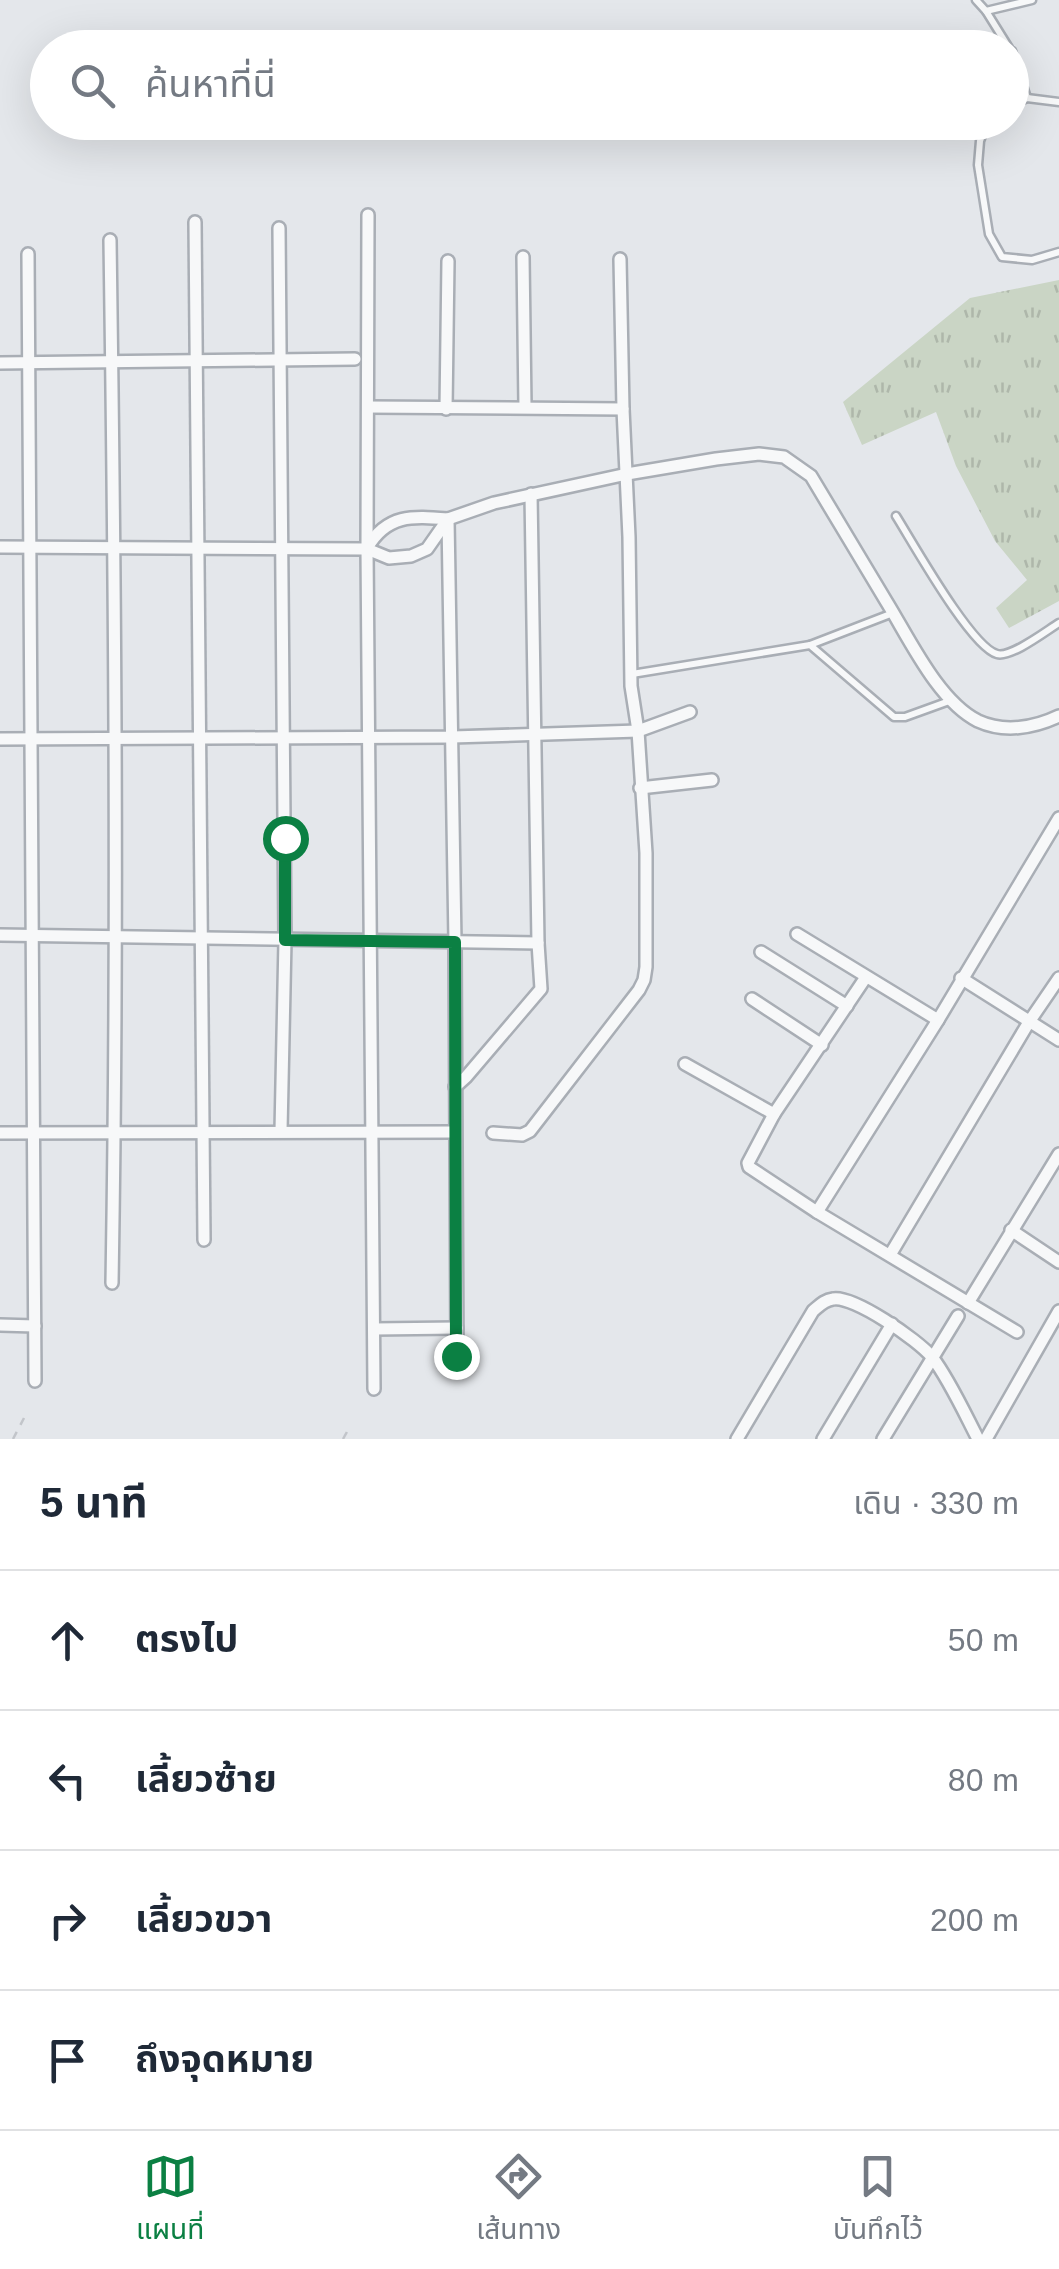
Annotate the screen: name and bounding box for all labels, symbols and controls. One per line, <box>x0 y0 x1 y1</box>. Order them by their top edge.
search box <box>30 30 1029 140</box>
icon: search <box>65 58 120 113</box>
text: ค้นหาที่นี่ <box>145 63 276 105</box>
route start <box>263 816 309 862</box>
route end <box>434 1334 480 1380</box>
text: 5 นาที <box>40 1479 147 1526</box>
text: เดิน · 330 m <box>853 1485 1019 1521</box>
icon: ahead <box>40 1613 95 1668</box>
text: ตรงไป <box>135 1618 238 1660</box>
text: 50 m <box>948 1622 1019 1658</box>
icon: left <box>40 1753 95 1808</box>
text: เลี้ยวซ้าย <box>135 1758 277 1800</box>
text: 80 m <box>948 1762 1019 1798</box>
icon: right <box>40 1893 95 1948</box>
text: เลี้ยวขวา <box>135 1898 272 1940</box>
text: 200 m <box>930 1902 1019 1938</box>
icon: arrive <box>40 2033 95 2088</box>
text: ถึงจุดหมาย <box>135 2038 314 2080</box>
tab: แผนที่ <box>136 2149 204 2252</box>
tab: เส้นทาง <box>476 2149 561 2252</box>
tab: บันทึกไว้ <box>833 2149 923 2252</box>

